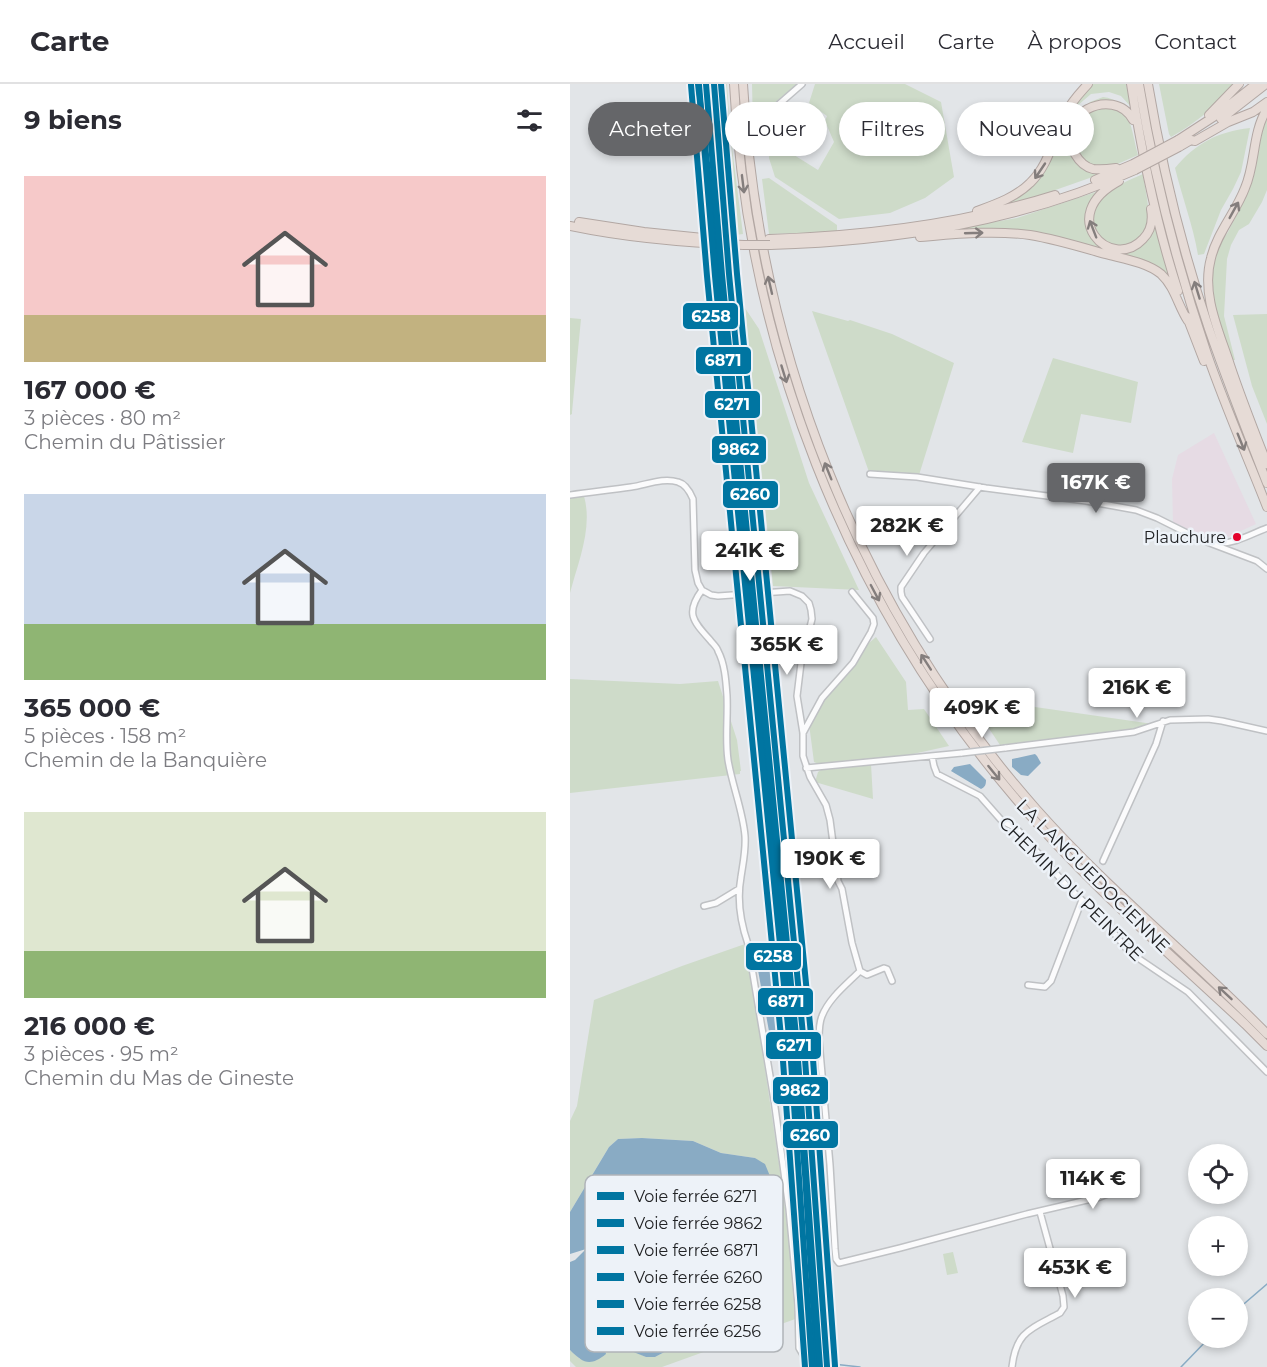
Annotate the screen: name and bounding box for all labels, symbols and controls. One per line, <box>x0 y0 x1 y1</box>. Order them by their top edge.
text: Carte <box>30 24 109 58</box>
text: Accueil <box>828 29 905 54</box>
text: Carte <box>938 29 994 54</box>
text: À propos <box>1027 29 1121 54</box>
text: Contact <box>1154 29 1237 54</box>
chip: Acheter <box>588 102 713 156</box>
chip: Louer <box>725 102 827 156</box>
chip: Filtres <box>839 102 945 156</box>
chip: Nouveau <box>957 102 1094 156</box>
text: 9 biens <box>24 104 122 136</box>
icon: filters <box>513 104 546 137</box>
one-way arrow <box>1034 162 1046 178</box>
one-way arrow <box>738 174 749 193</box>
one-way arrow <box>1228 202 1240 219</box>
icon: home <box>231 215 339 323</box>
one-way arrow <box>1087 221 1098 239</box>
one-way arrow <box>964 227 983 239</box>
one-way arrow <box>764 275 775 295</box>
one-way arrow <box>1191 281 1202 300</box>
line badge: 6258 <box>682 302 739 330</box>
text: 6258 <box>691 307 731 326</box>
line badge: 6871 <box>695 346 752 375</box>
text: 6871 <box>704 351 742 370</box>
one-way arrow <box>779 365 790 384</box>
text: 167 000 € <box>24 374 156 406</box>
line badge: 6271 <box>704 390 761 419</box>
text: 6271 <box>714 395 750 414</box>
text: 3 pièces · 80 m² <box>24 406 181 430</box>
text: Chemin du Pâtissier <box>24 430 226 454</box>
one-way arrow <box>1236 432 1247 450</box>
line badge: 9862 <box>711 435 767 464</box>
text: 9862 <box>719 440 759 459</box>
one-way arrow <box>822 462 833 480</box>
pin: 167K € <box>1047 463 1145 514</box>
text: 167K € <box>1061 470 1131 494</box>
line badge: 6260 <box>722 480 779 509</box>
text: 6260 <box>730 485 770 504</box>
pin: 282K € <box>858 506 956 557</box>
text: 282K € <box>870 513 944 537</box>
place label: Plauchure <box>1144 528 1226 547</box>
pin: 241K € <box>701 531 799 582</box>
marker: Plauchure <box>1231 531 1243 543</box>
icon: home <box>231 533 339 641</box>
text: 241K € <box>715 538 785 562</box>
one-way arrow <box>869 584 881 601</box>
pin: 365K € <box>738 625 836 676</box>
text: 365K € <box>750 632 824 656</box>
one-way arrow <box>920 654 933 671</box>
pin: 216K € <box>1088 668 1186 719</box>
text: 216K € <box>1102 675 1172 699</box>
pin: 409K € <box>933 688 1031 739</box>
text: 365 000 € <box>24 692 160 724</box>
text: 409K € <box>944 695 1020 719</box>
text: 5 pièces · 158 m² <box>24 724 186 748</box>
text: Chemin de la Banquière <box>24 748 267 772</box>
one-way arrow <box>988 765 1001 781</box>
street label: LA LANGUEDOCIENNE <box>1012 795 1174 957</box>
street label: CHEMIN DU PEINTRE <box>994 812 1148 966</box>
pin: 190K € <box>781 839 879 890</box>
text: 190K € <box>795 846 865 870</box>
icon: home <box>231 851 339 959</box>
line badge: 6258 <box>745 942 802 971</box>
text: 6258 <box>753 947 793 966</box>
one-way arrow <box>1218 986 1233 1000</box>
line badge: 6871 <box>757 987 814 1016</box>
text: 6871 <box>767 992 805 1011</box>
text: 216 000 € <box>24 1010 155 1042</box>
line badge: 6271 <box>765 1031 822 1060</box>
text: 6271 <box>776 1036 812 1055</box>
text: 3 pièces · 95 m² <box>24 1042 179 1066</box>
text: Chemin du Mas de Gineste <box>24 1066 294 1090</box>
line badge: 9862 <box>772 1076 829 1105</box>
text: 9862 <box>780 1081 820 1100</box>
line badge: 6260 <box>782 1120 839 1149</box>
text: 6260 <box>790 1126 830 1145</box>
map controls <box>1188 1144 1248 1348</box>
button: locate <box>1188 1144 1248 1204</box>
pin: 114K € <box>1044 1159 1142 1210</box>
text: 114K € <box>1060 1166 1126 1190</box>
legend <box>585 1175 783 1352</box>
text: Voie ferrée 6271 <box>634 1187 758 1206</box>
text: Voie ferrée 9862 <box>634 1214 762 1233</box>
button: + <box>1188 1216 1248 1276</box>
text: Voie ferrée 6871 <box>634 1241 759 1260</box>
pin: 453K € <box>1026 1248 1124 1299</box>
text: 453K € <box>1038 1255 1112 1279</box>
text: Voie ferrée 6260 <box>634 1268 763 1287</box>
button: − <box>1188 1288 1248 1348</box>
text: Voie ferrée 6258 <box>634 1295 762 1314</box>
text: Voie ferrée 6256 <box>634 1322 761 1341</box>

